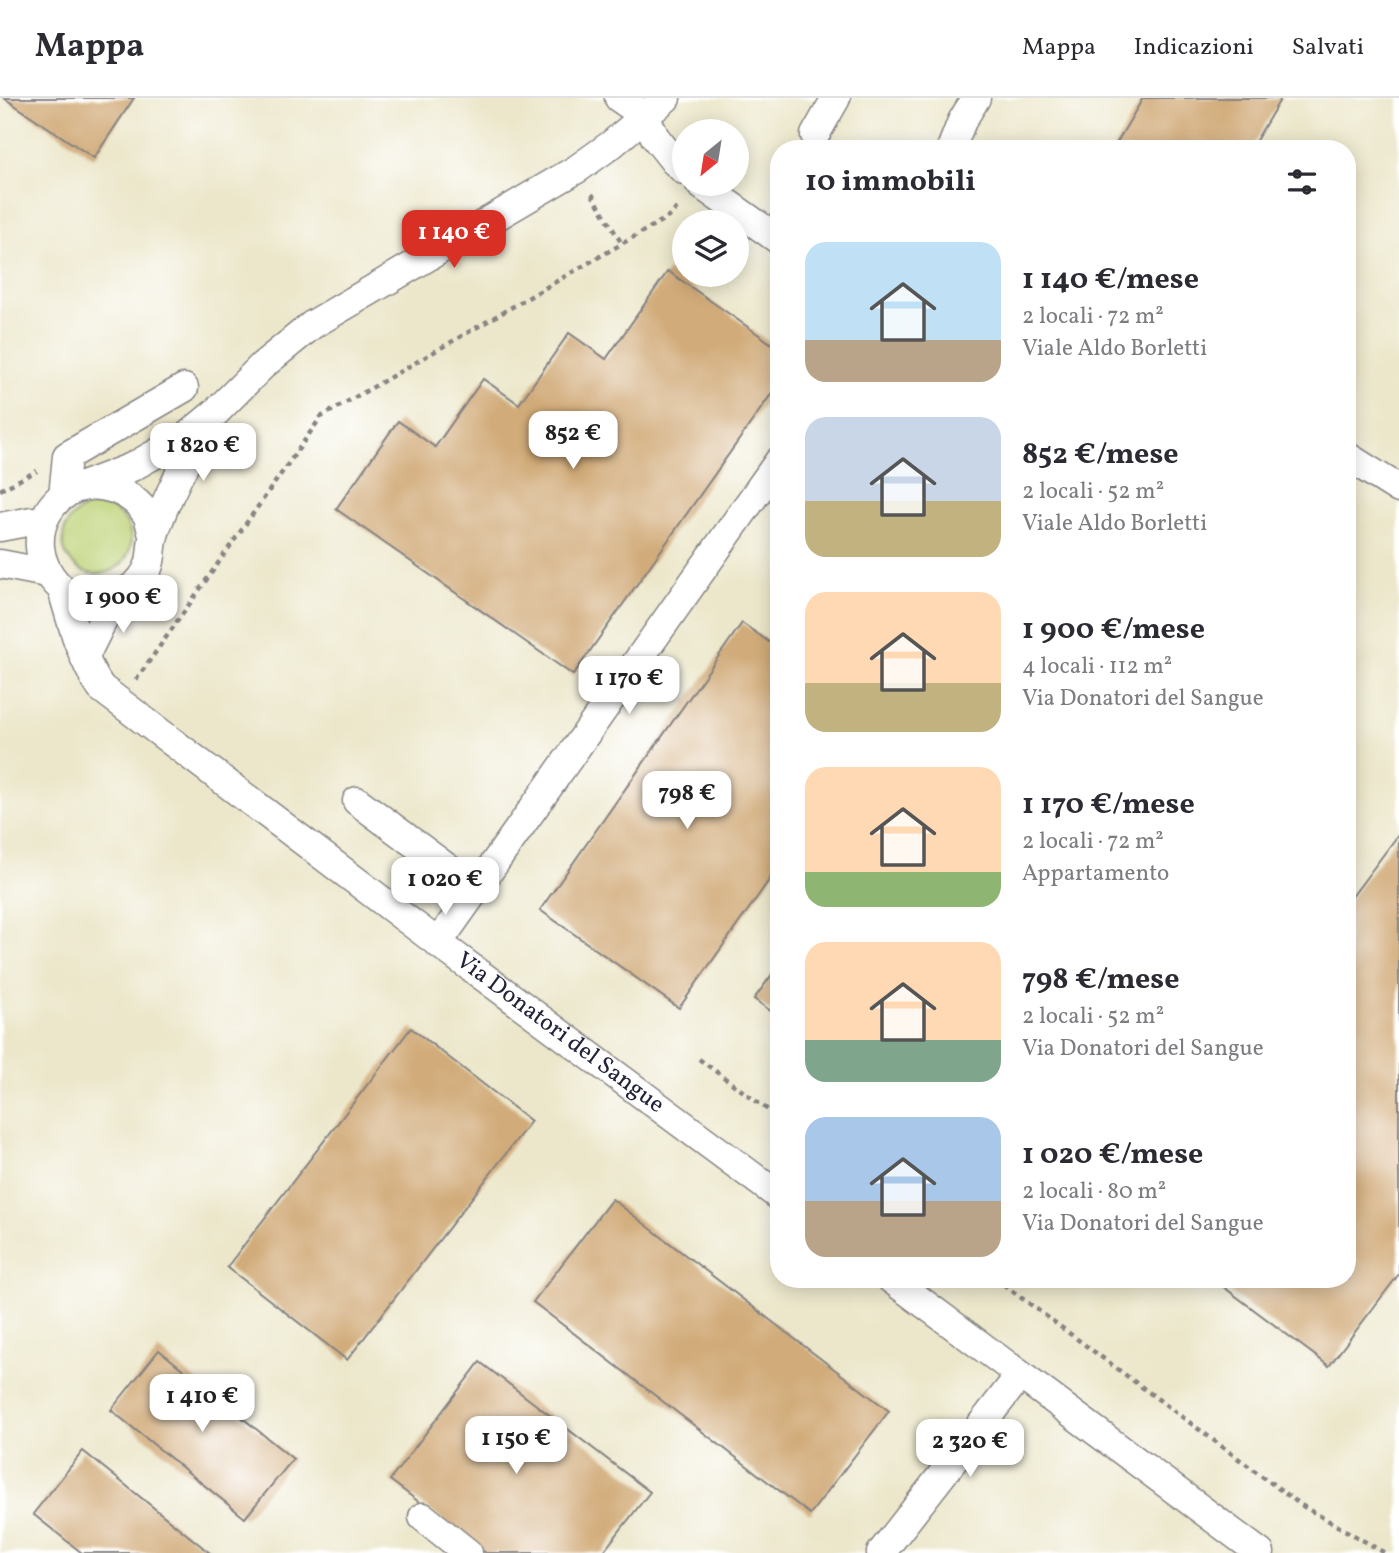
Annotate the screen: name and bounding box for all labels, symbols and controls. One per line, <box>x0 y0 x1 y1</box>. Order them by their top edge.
text: Mappa <box>35 25 144 71</box>
text: Mappa <box>1022 31 1096 65</box>
text: Indicazioni <box>1134 31 1254 65</box>
text: Salvati <box>1292 31 1364 65</box>
north arrow <box>672 119 749 196</box>
map controls <box>672 119 749 287</box>
text: 10 immobili <box>805 161 976 203</box>
icon: filters <box>1283 163 1321 201</box>
button: layers <box>672 210 749 287</box>
pin: 1 140 € <box>389 211 519 270</box>
text: 1 140 € <box>418 217 490 249</box>
text: 1 140 €/mese <box>1022 259 1199 301</box>
icon: home <box>861 270 945 354</box>
text: 2 locali · 72 m² <box>1022 301 1164 333</box>
text: Viale Aldo Borletti <box>1022 333 1207 365</box>
pin: 852 € <box>524 412 622 471</box>
text: 852 € <box>545 418 601 450</box>
pin: 1 820 € <box>138 424 268 483</box>
text: 1 820 € <box>166 430 240 462</box>
text: 852 €/mese <box>1022 434 1179 476</box>
icon: home <box>861 445 945 529</box>
text: 2 locali · 52 m² <box>1022 476 1164 508</box>
text: Viale Aldo Borletti <box>1022 508 1207 540</box>
pin: 1 900 € <box>58 575 188 635</box>
text: 1 900 € <box>85 582 161 614</box>
text: 1 900 €/mese <box>1022 609 1205 651</box>
icon: home <box>861 620 945 704</box>
text: 4 locali · 112 m² <box>1022 651 1172 683</box>
pin: 1 170 € <box>564 656 694 716</box>
text: 1 170 € <box>594 663 664 695</box>
text: Via Donatori del Sangue <box>1022 683 1264 715</box>
pin: 798 € <box>638 772 736 831</box>
text: 798 € <box>658 778 716 810</box>
text: 1 170 €/mese <box>1022 784 1195 826</box>
icon: home <box>861 795 945 879</box>
text: 2 locali · 72 m² <box>1022 826 1164 858</box>
pin: 1 020 € <box>380 858 510 917</box>
text: Appartamento <box>1022 858 1169 890</box>
text: 1 020 € <box>407 864 483 896</box>
street label: Via Donatori del Sangue <box>448 944 671 1122</box>
text: 798 €/mese <box>1022 959 1180 1001</box>
icon: home <box>861 970 945 1054</box>
text: 2 locali · 52 m² <box>1022 1001 1164 1033</box>
text: Via Donatori del Sangue <box>1022 1033 1264 1065</box>
text: 1 020 €/mese <box>1022 1134 1203 1176</box>
icon: home <box>861 1145 945 1229</box>
text: 2 locali · 80 m² <box>1022 1176 1166 1208</box>
text: Via Donatori del Sangue <box>1022 1208 1264 1240</box>
pin: 1 410 € <box>137 1374 267 1434</box>
text: 1 410 € <box>166 1381 238 1413</box>
pin: 1 150 € <box>451 1416 581 1476</box>
pin: 2 320 € <box>905 1420 1035 1479</box>
text: 1 150 € <box>481 1423 551 1455</box>
text: 2 320 € <box>932 1426 1008 1458</box>

